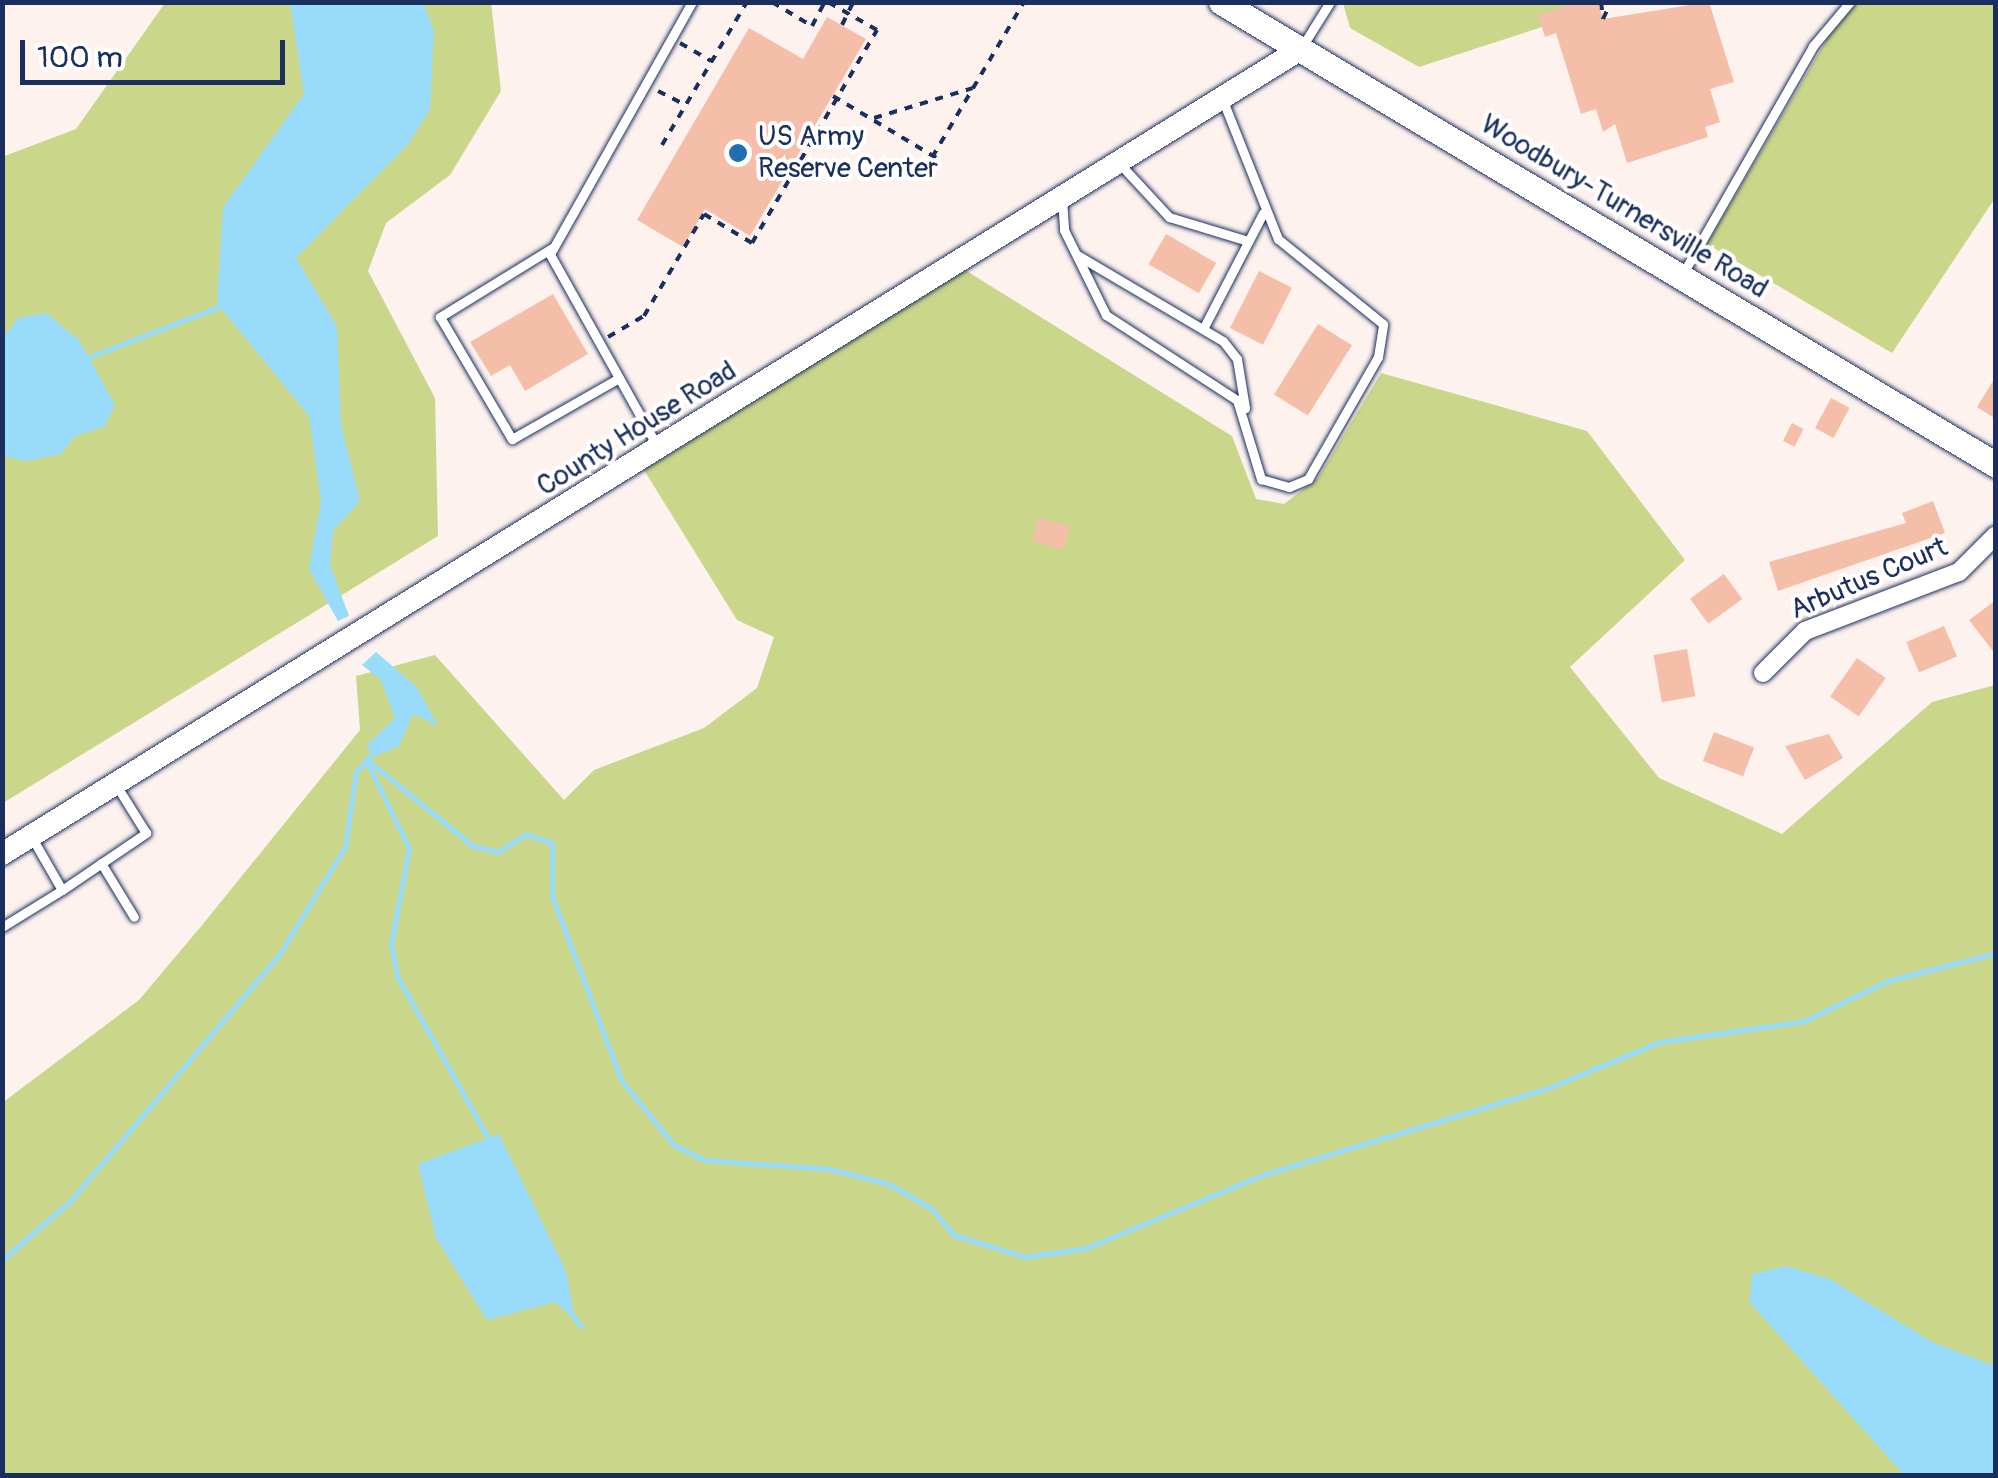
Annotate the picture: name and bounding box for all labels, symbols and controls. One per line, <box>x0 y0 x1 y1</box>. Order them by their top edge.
scale bar <box>25 20 290 82</box>
text: 100 m <box>37 39 123 76</box>
street label: Woodbury-Turnersville Road <box>1474 108 1774 306</box>
place label: US Army Reserve Center <box>758 120 938 186</box>
marker: US Army Reserve Center <box>727 142 749 164</box>
street label: County House Road <box>531 354 743 504</box>
street label: Arbutus Court <box>1785 531 1953 627</box>

